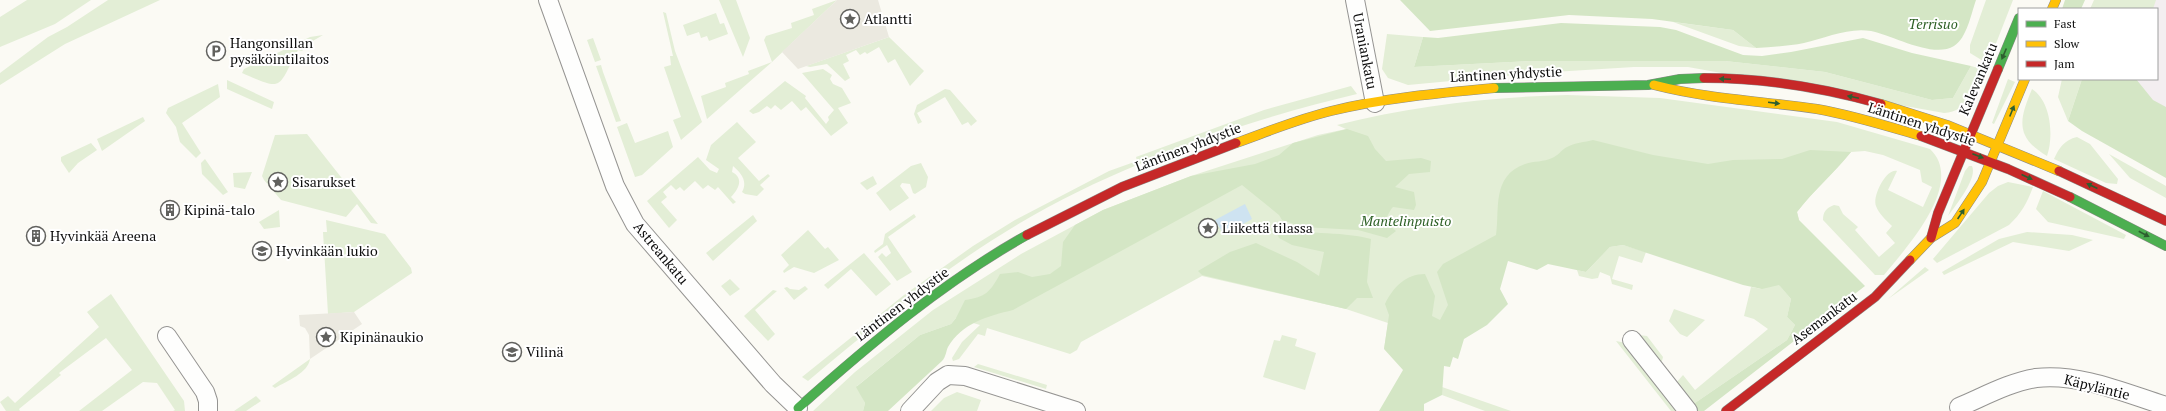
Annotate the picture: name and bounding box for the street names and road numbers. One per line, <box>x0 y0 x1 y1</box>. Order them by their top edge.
street label: Uraniankatu <box>1349 11 1382 91</box>
street label: Kalevankatu <box>1954 40 2001 118</box>
street label: Läntinen yhdystie <box>1449 61 1562 86</box>
street label: Läntinen yhdystie <box>1866 97 1978 150</box>
street label: Läntinen yhdystie <box>1132 118 1244 176</box>
street label: Astreankatu <box>630 217 693 288</box>
street label: Läntinen yhdystie <box>851 262 952 345</box>
street label: Asemankatu <box>1787 287 1860 349</box>
street label: Käpyläntie <box>2062 369 2132 404</box>

